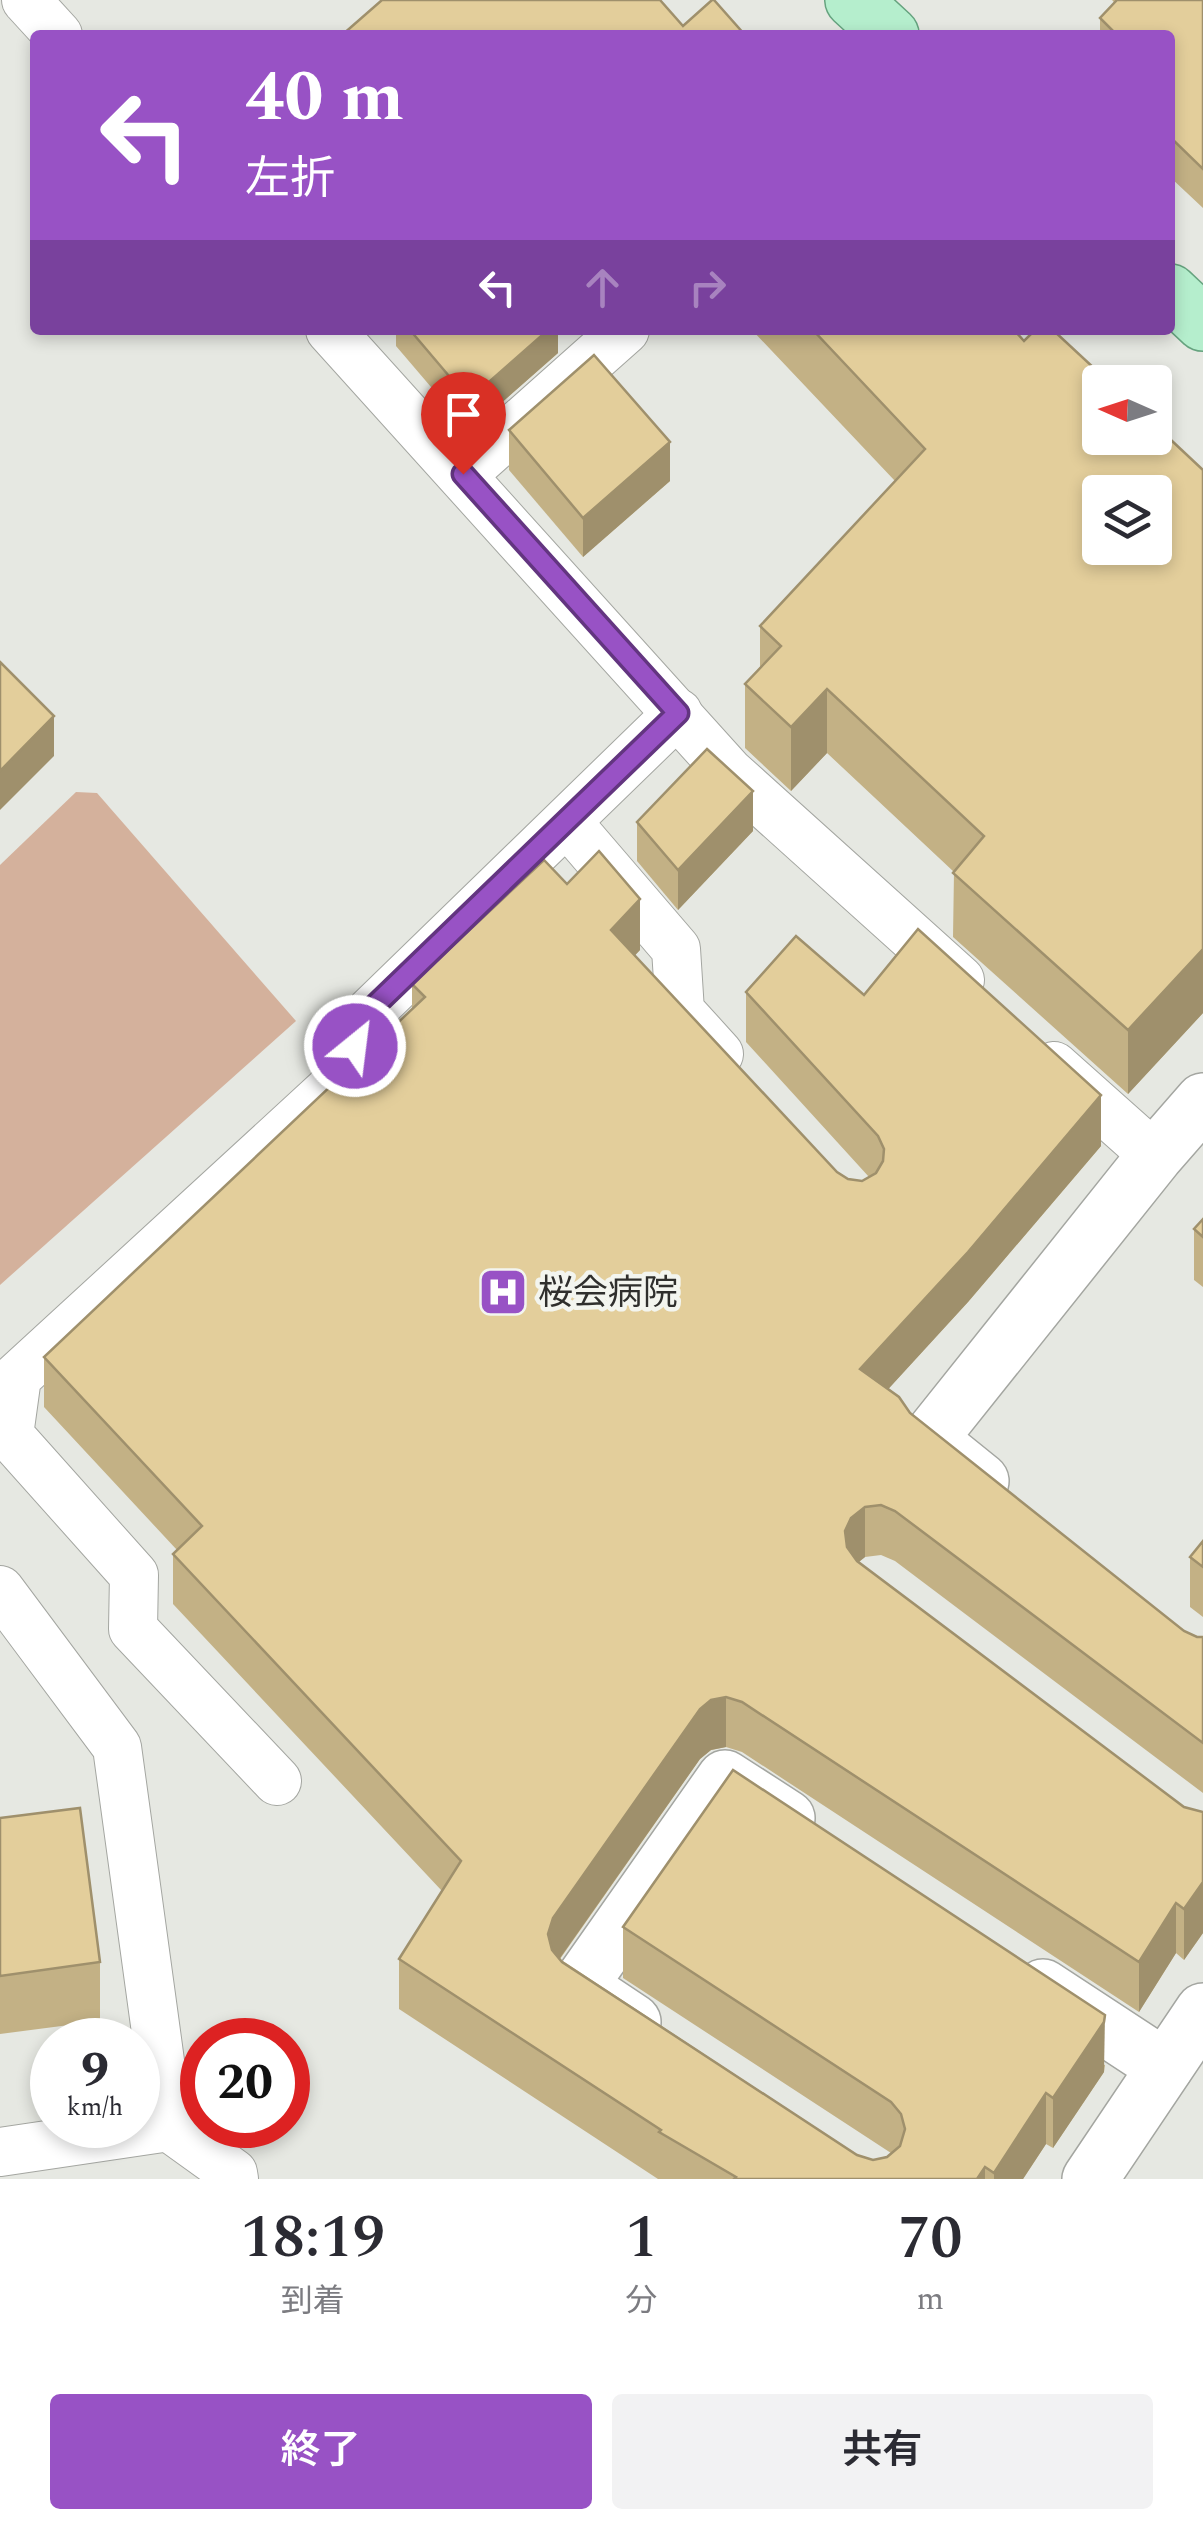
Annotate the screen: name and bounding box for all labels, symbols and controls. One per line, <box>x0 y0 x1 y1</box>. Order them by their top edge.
text: 40 m <box>245 45 404 151</box>
icon: left <box>80 70 210 200</box>
text: 左折 <box>245 145 335 214</box>
icon: left <box>470 260 525 315</box>
icon: ahead <box>575 260 630 315</box>
icon: right <box>680 260 735 315</box>
north arrow <box>1082 365 1172 455</box>
map controls <box>1082 365 1172 565</box>
pin <box>421 372 506 475</box>
icon: arrive <box>436 387 491 442</box>
button: layers <box>1082 475 1172 565</box>
position arrow <box>303 994 407 1098</box>
hospital icon: 桜会病院 <box>477 1266 529 1318</box>
place label: 桜会病院 <box>538 1267 678 1320</box>
speed limit sign: 20 <box>180 2018 310 2148</box>
text: 9 <box>81 2033 109 2109</box>
text: km/h <box>67 2089 123 2127</box>
text: 18:19 <box>241 2192 385 2284</box>
text: 1 <box>625 2192 658 2284</box>
text: 70 <box>898 2193 962 2285</box>
text: m <box>917 2275 944 2324</box>
text: 到着 <box>281 2277 345 2326</box>
text: 分 <box>625 2277 658 2326</box>
button: 終了 <box>50 2394 592 2509</box>
button: 共有 <box>612 2394 1153 2509</box>

